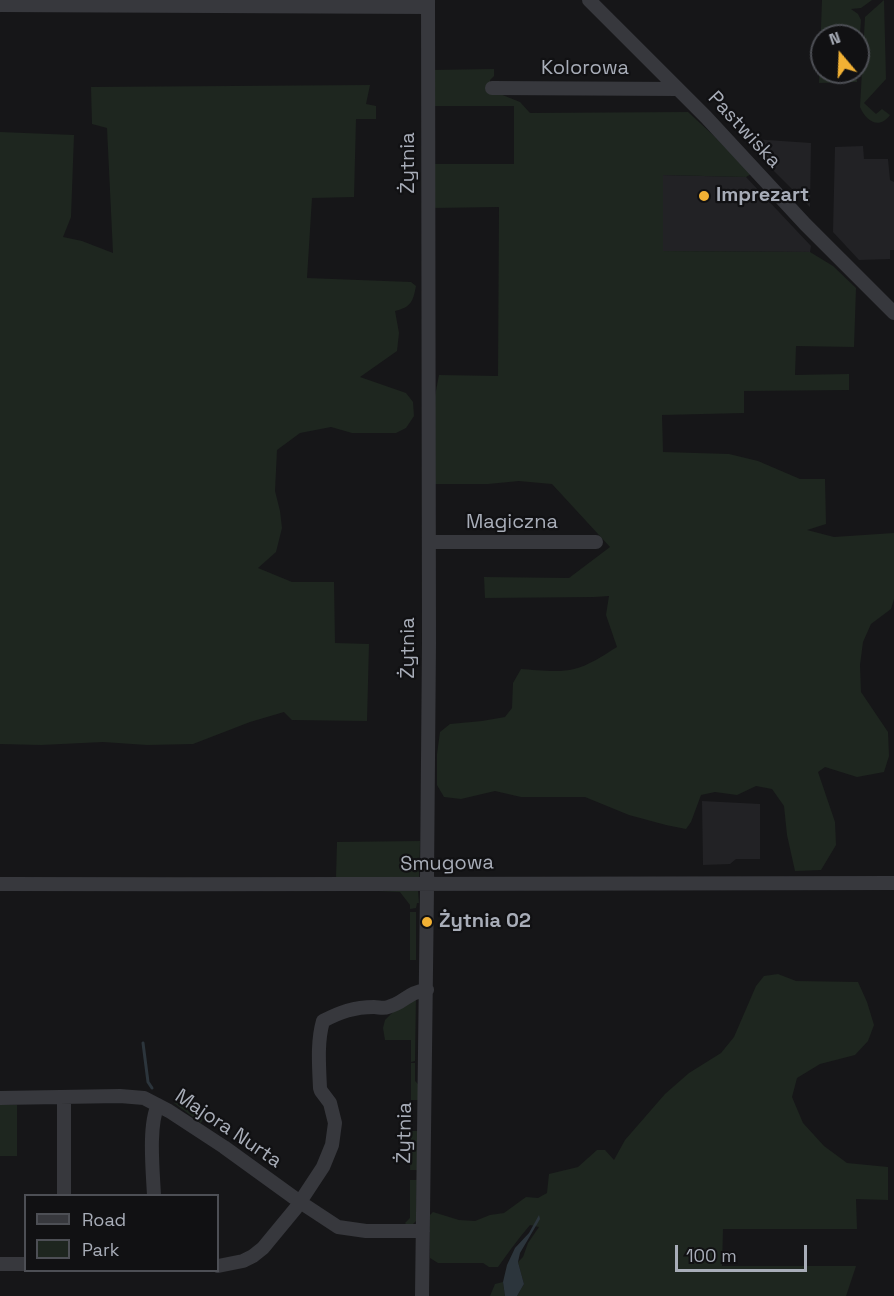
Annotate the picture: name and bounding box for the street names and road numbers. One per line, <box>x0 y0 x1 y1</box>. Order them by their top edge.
street label: Kolorowa <box>541 57 629 81</box>
street label: Pastwiska <box>702 87 786 173</box>
street label: Żytnia <box>397 132 421 194</box>
street label: Magiczna <box>466 511 558 535</box>
street label: Żytnia <box>397 617 421 679</box>
street label: Smugowa <box>400 851 494 877</box>
street label: Majora Nurta <box>170 1084 286 1174</box>
street label: Żytnia <box>392 1102 418 1164</box>

